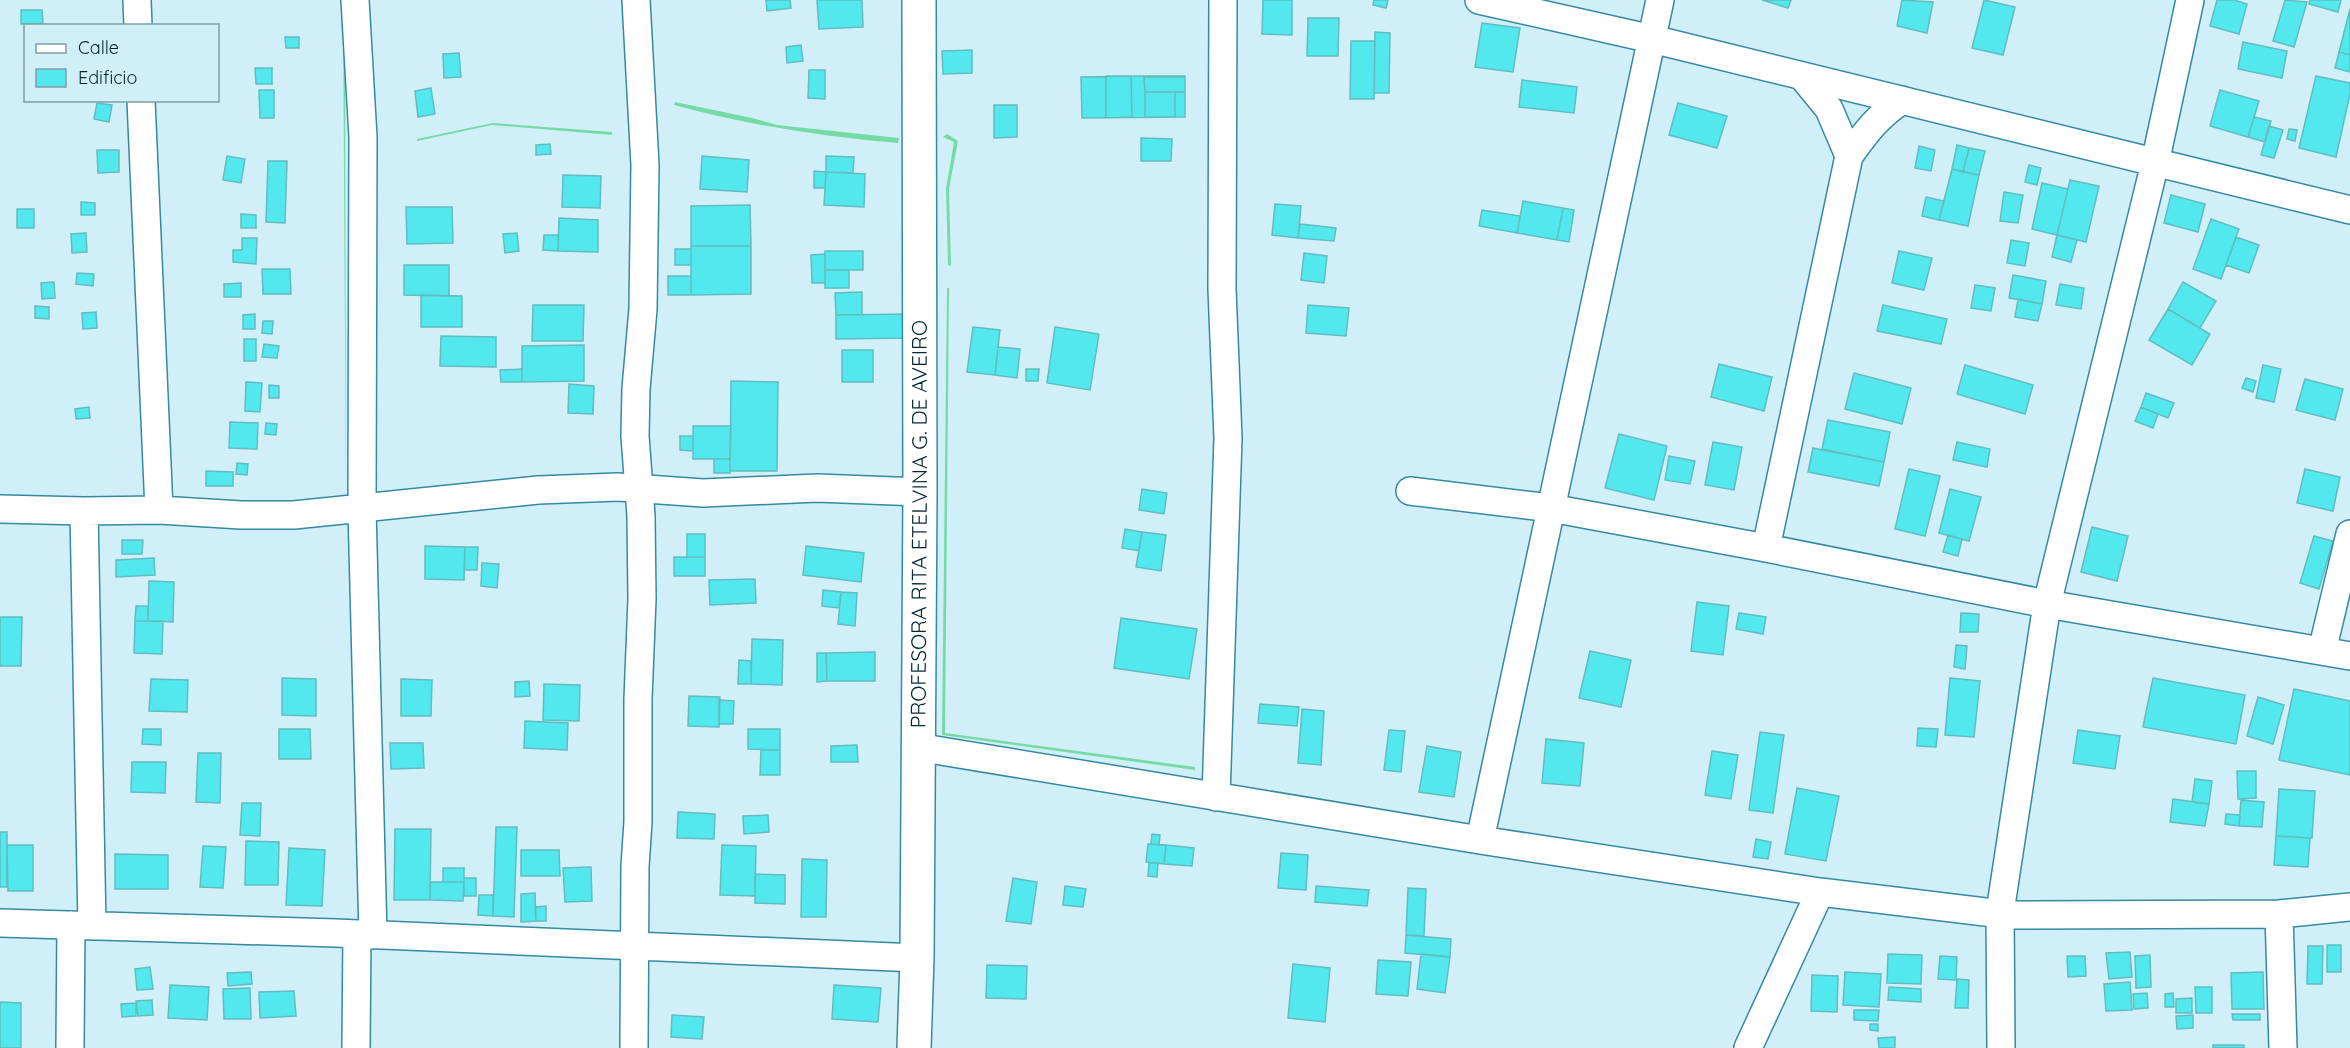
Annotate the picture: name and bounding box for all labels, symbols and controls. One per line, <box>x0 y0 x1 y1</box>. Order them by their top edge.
legend <box>24 24 219 102</box>
text: Calle <box>78 36 119 59</box>
text: Edificio <box>78 66 137 89</box>
street label: PROFESORA RITA ETELVINA G. DE AVEIRO <box>904 320 932 728</box>

